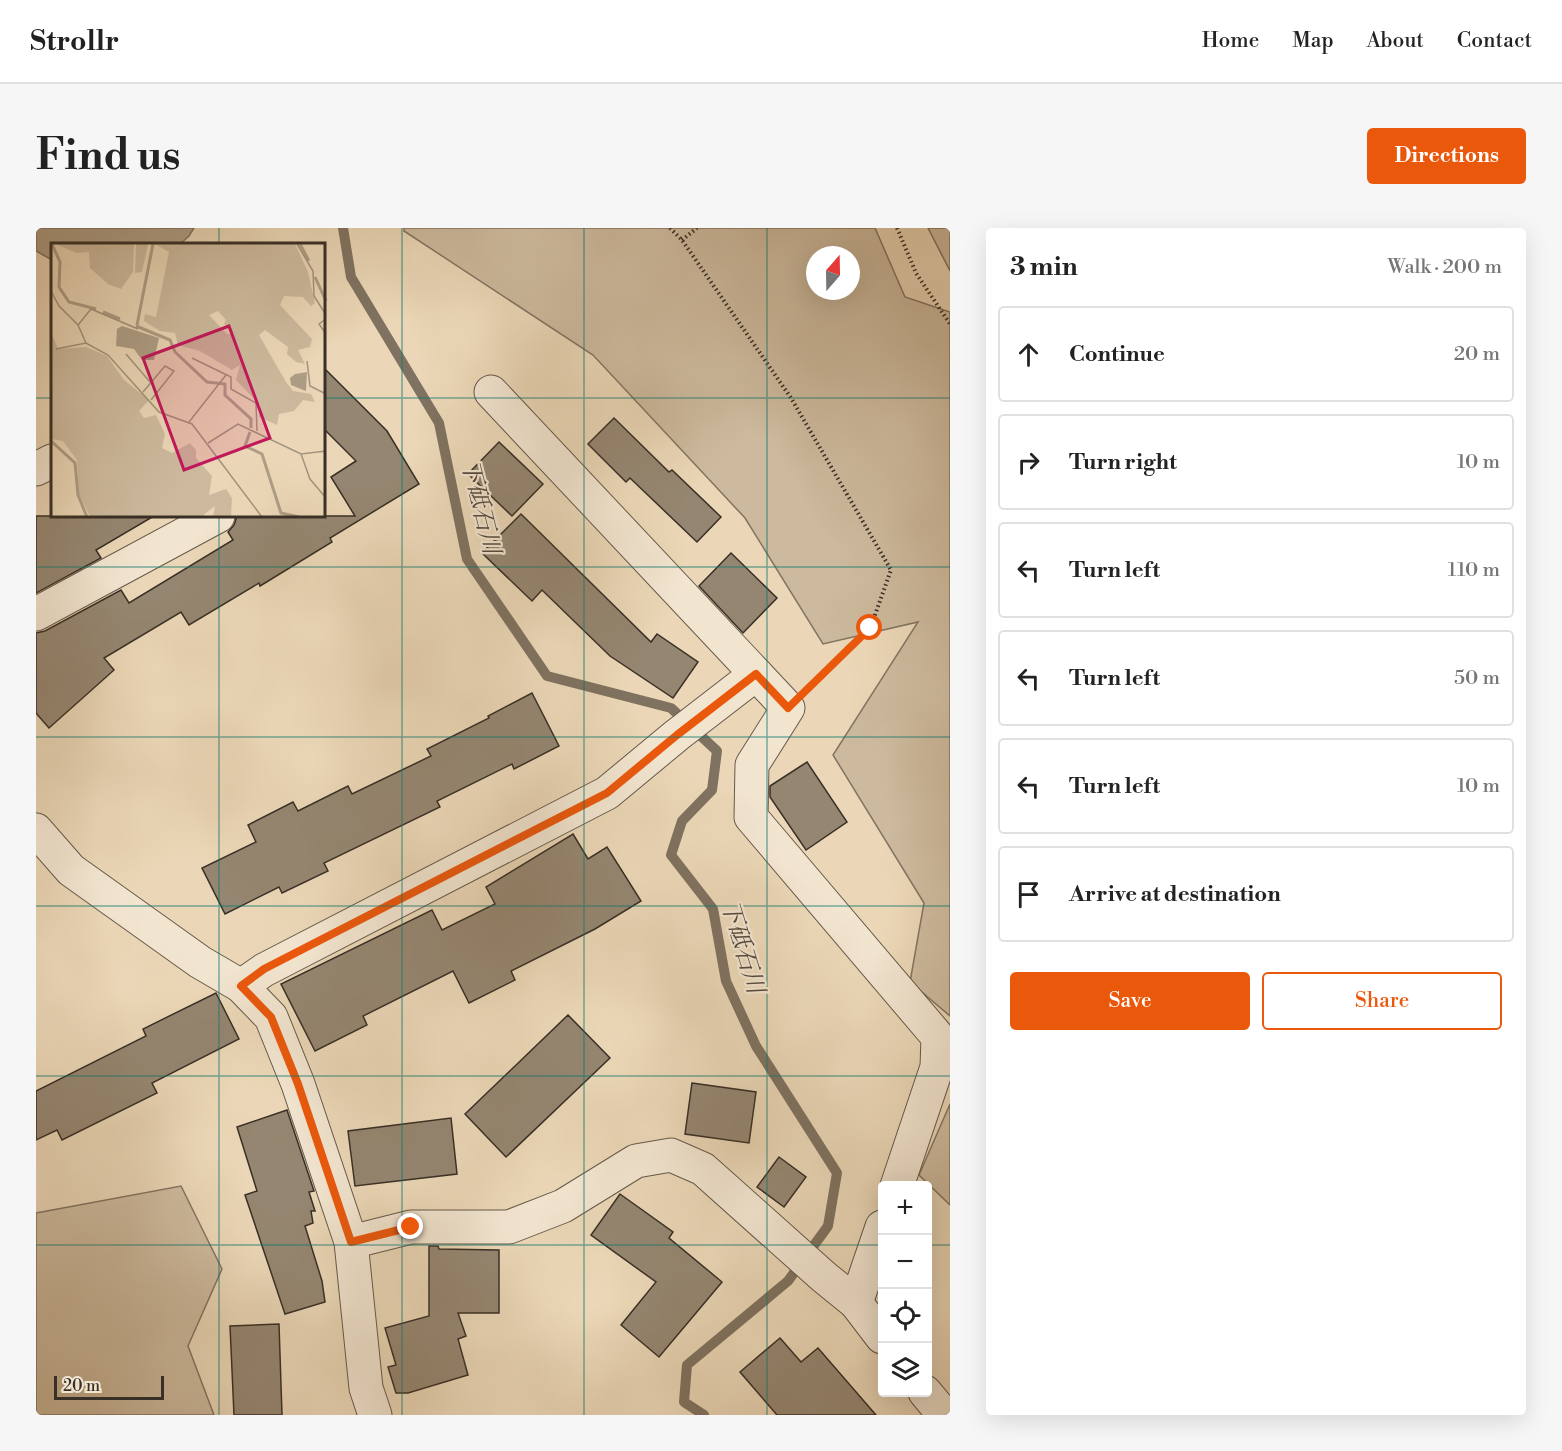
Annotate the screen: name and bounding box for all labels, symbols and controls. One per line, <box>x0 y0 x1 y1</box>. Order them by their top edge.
text: Strollr <box>30 24 119 59</box>
text: Home <box>1202 28 1259 54</box>
text: Map <box>1292 28 1334 54</box>
text: About <box>1367 28 1424 54</box>
text: Contact <box>1457 28 1532 54</box>
button: Directions <box>1367 128 1526 184</box>
text: Find us <box>36 130 180 183</box>
inset map <box>51 243 326 518</box>
north arrow <box>806 246 860 300</box>
text: 3 min <box>1010 251 1078 283</box>
text: Walk · 200 m <box>1388 255 1502 280</box>
icon: ahead <box>1012 338 1045 371</box>
text: Continue <box>1069 341 1165 368</box>
text: 20 m <box>1454 342 1500 367</box>
icon: right <box>1012 446 1045 479</box>
text: Turn right <box>1069 449 1177 476</box>
text: 10 m <box>1457 450 1500 475</box>
water label: 下砥石川 <box>454 457 507 560</box>
icon: left <box>1012 554 1045 587</box>
text: Turn left <box>1069 557 1160 584</box>
text: 110 m <box>1448 558 1500 583</box>
route start <box>856 614 882 640</box>
icon: left <box>1012 662 1045 695</box>
text: Turn left <box>1069 665 1160 692</box>
text: 50 m <box>1454 666 1500 691</box>
icon: left <box>1012 770 1045 803</box>
text: Turn left <box>1069 773 1160 800</box>
text: 10 m <box>1457 774 1500 799</box>
icon: arrive <box>1012 878 1045 911</box>
text: Arrive at destination <box>1069 881 1281 908</box>
water label: 下砥石川 <box>714 897 771 1000</box>
button: Save <box>1010 972 1250 1030</box>
button: Share <box>1262 972 1502 1030</box>
map controls <box>878 1181 932 1397</box>
button: + <box>878 1181 932 1235</box>
route end <box>397 1213 423 1239</box>
button: − <box>878 1235 932 1289</box>
button: locate <box>878 1289 932 1343</box>
button: layers <box>878 1343 932 1397</box>
scale bar <box>54 1373 164 1400</box>
text: 20 m <box>63 1376 100 1396</box>

